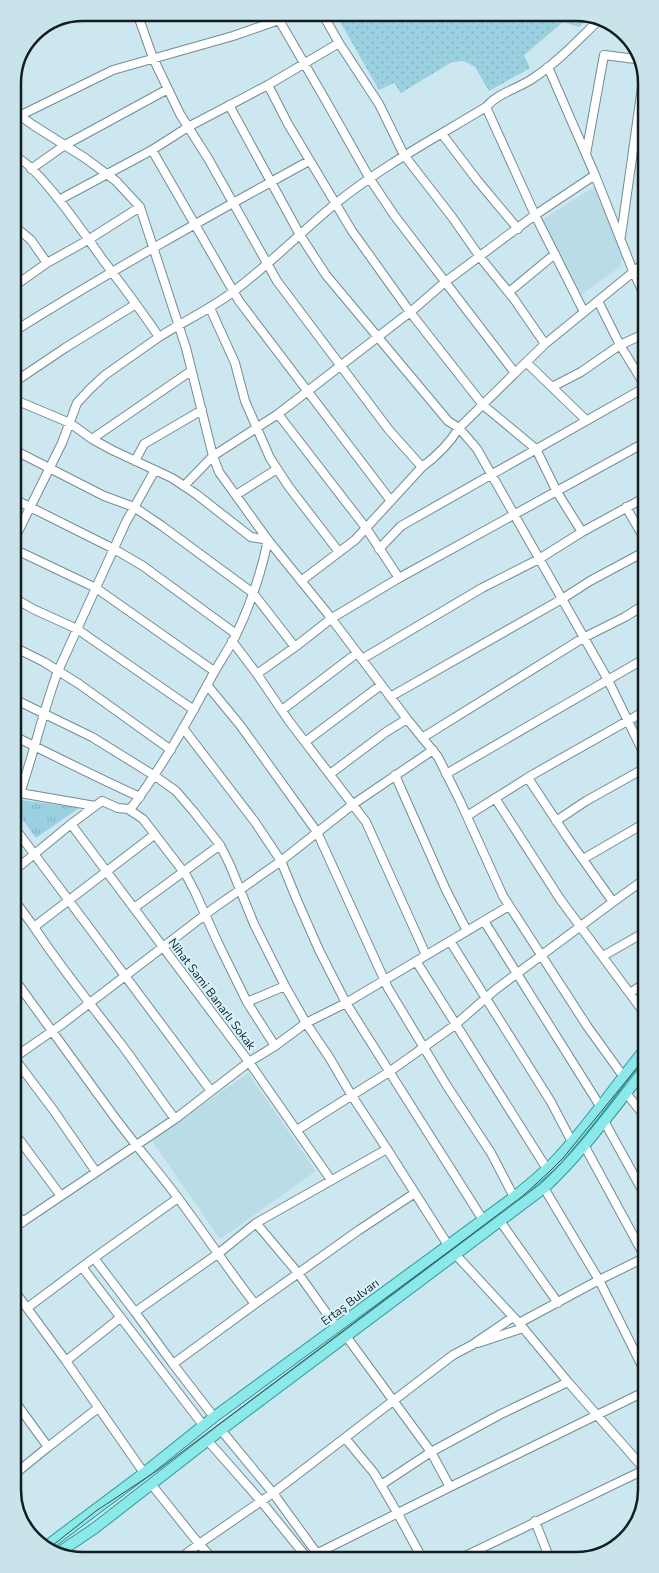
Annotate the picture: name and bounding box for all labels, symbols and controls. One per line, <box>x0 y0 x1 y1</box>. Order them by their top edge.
street label: Nihat Sami Banarlı Sokak <box>165 935 260 1054</box>
street label: Ertaş Bulvarı <box>318 1275 382 1329</box>

